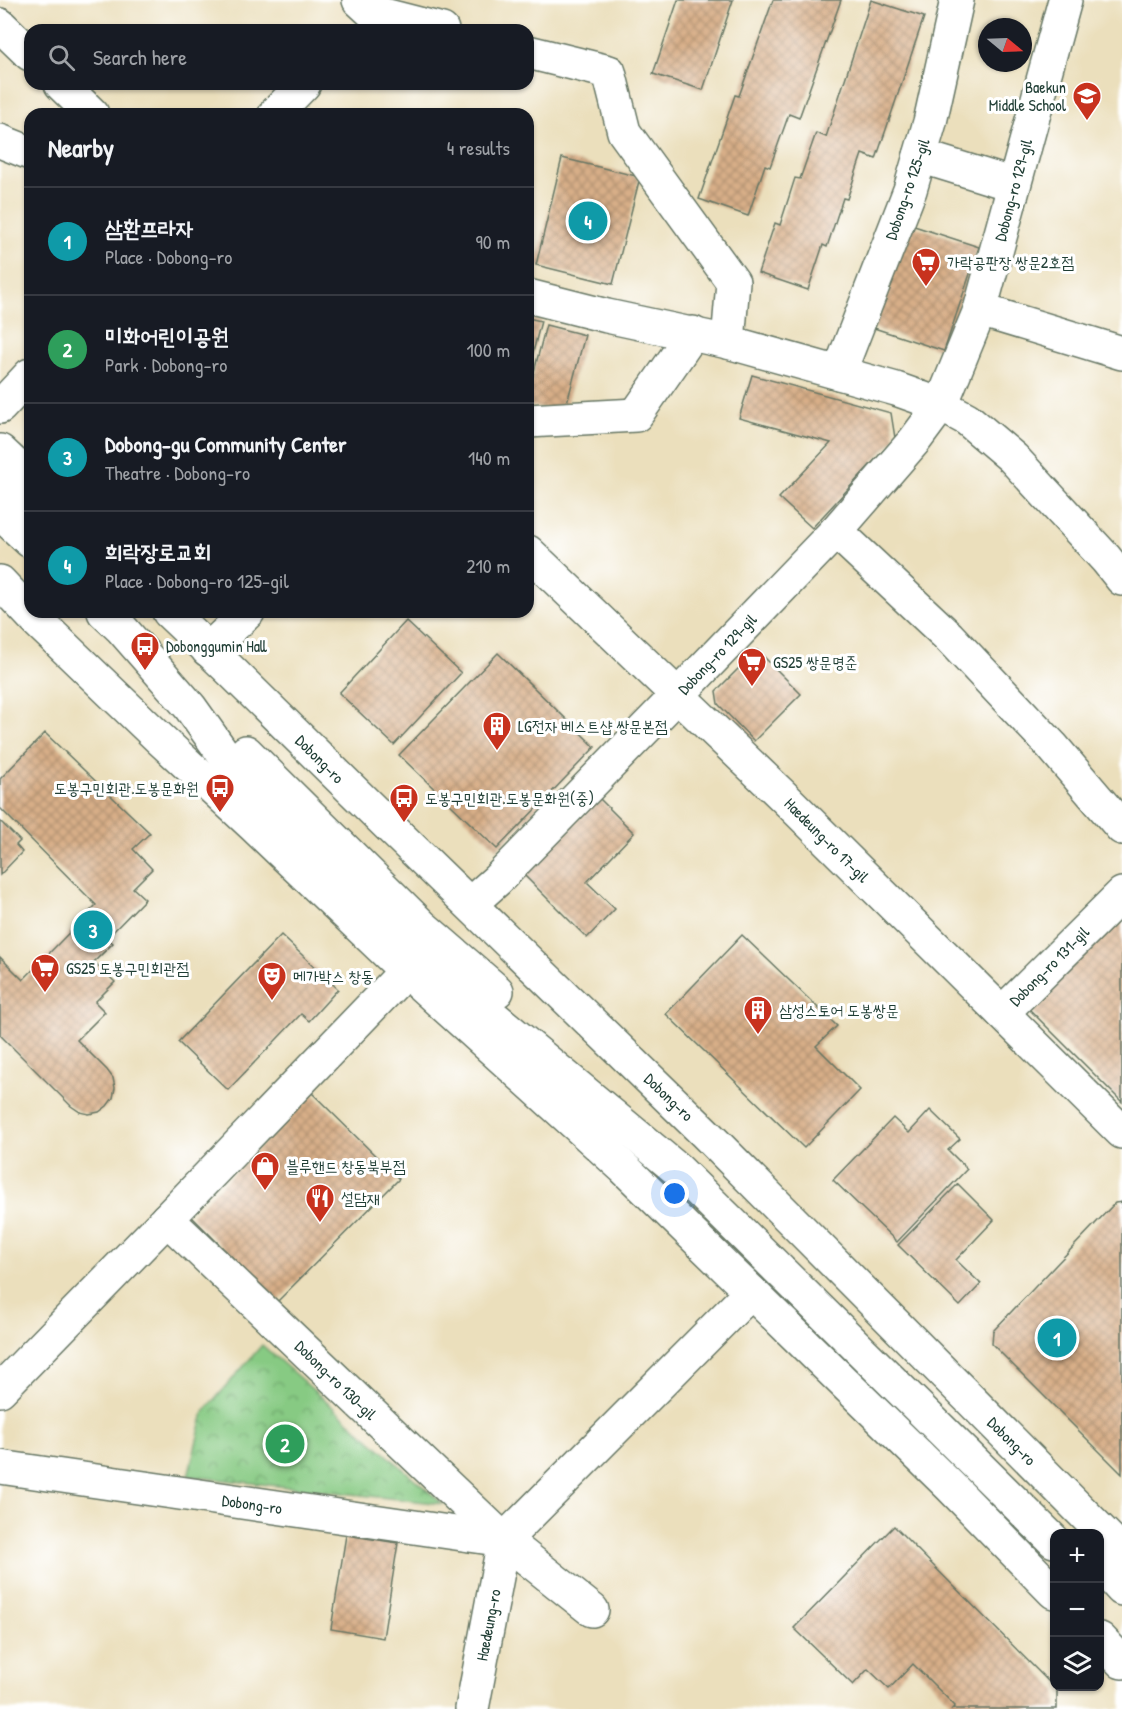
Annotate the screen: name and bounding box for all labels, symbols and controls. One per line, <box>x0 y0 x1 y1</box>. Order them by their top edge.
north arrow <box>978 18 1032 72</box>
search box <box>24 24 534 90</box>
icon: search <box>45 41 78 74</box>
text: Search here <box>93 42 187 72</box>
place label: Baekun Middle School <box>989 76 1067 116</box>
school or university icon: Baekun Middle School <box>1071 80 1103 122</box>
text: Nearby <box>48 130 114 165</box>
text: 4 results <box>447 134 510 161</box>
street label: Dobong-ro 125-gil <box>879 135 935 243</box>
street label: Dobong-ro 129-gil <box>989 136 1037 243</box>
pin: 4 <box>568 198 608 244</box>
text: 삼환프라자 <box>105 213 194 243</box>
text: 1 <box>64 228 71 255</box>
text: 90 m <box>476 228 510 255</box>
text: Place · Dobong-ro <box>105 243 232 270</box>
supermarket icon: 가락공판장 쌍문2호점 <box>910 246 942 288</box>
place label: 가락공판장 쌍문2호점 <box>947 251 1074 273</box>
text: 미화어린이공원 <box>105 321 229 351</box>
text: 2 <box>63 336 72 363</box>
text: 100 m <box>467 336 510 363</box>
text: Park · Dobong-ro <box>105 351 227 378</box>
text: Dobong-gu Community Center <box>105 429 347 459</box>
text: 3 <box>63 444 72 471</box>
text: 140 m <box>468 444 510 471</box>
text: Theatre · Dobong-ro <box>105 459 250 486</box>
text: 희락장로교회 <box>105 537 211 567</box>
text: 4 <box>64 552 71 579</box>
text: 210 m <box>466 552 510 579</box>
text: Place · Dobong-ro 125-gil <box>105 567 289 594</box>
street label: Dobong-ro 129-gil <box>673 608 762 699</box>
bus stop icon: Dobonggumin Hall <box>129 630 161 672</box>
place label: Dobonggumin Hall <box>166 635 267 657</box>
supermarket icon: GS25 쌍문명준 <box>736 646 768 688</box>
place label: GS25 쌍문명준 <box>773 651 857 673</box>
building icon: LG전자 베스트샵 쌍문본점 <box>481 710 513 752</box>
place label: LG전자 베스트샵 쌍문본점 <box>518 715 668 737</box>
street label: Dobong-ro <box>291 730 350 789</box>
bus stop icon: 도봉구민회관.도봉문화원 <box>204 772 236 814</box>
place label: 도봉구민회관.도봉문화원 <box>54 777 199 799</box>
bus stop icon: 도봉구민회관.도봉문화원(중) <box>388 782 420 824</box>
place label: 도봉구민회관.도봉문화원(중) <box>425 787 594 809</box>
street label: Haedeung-ro 17-gil <box>780 793 875 888</box>
pin: 3 <box>74 908 112 952</box>
street label: Dobong-ro 131-gil <box>1004 921 1094 1011</box>
supermarket icon: GS25 도봉구민회관점 <box>29 952 61 994</box>
place label: GS25 도봉구민회관점 <box>66 957 189 979</box>
theatre icon: 메가박스 창동 <box>256 960 288 1002</box>
place label: 메가박스 창동 <box>293 965 374 987</box>
building icon: 삼성스토어 도봉쌍문 <box>742 994 774 1036</box>
place label: 삼성스토어 도봉쌍문 <box>779 999 899 1021</box>
street label: Dobong-ro <box>640 1068 699 1126</box>
shop icon: 블루핸드 창동북부점 <box>249 1150 281 1192</box>
place label: 블루핸드 창동북부점 <box>286 1155 406 1177</box>
your location <box>660 1179 689 1208</box>
restaurant icon: 설담재 <box>304 1182 336 1224</box>
place label: 설담재 <box>341 1187 380 1209</box>
pin: 1 <box>1038 1316 1076 1360</box>
street label: Dobong-ro 130-gil <box>290 1335 382 1425</box>
street label: Dobong-ro <box>983 1412 1042 1471</box>
pin: 2 <box>266 1422 304 1466</box>
street label: Dobong-ro <box>221 1489 284 1519</box>
map controls <box>1050 1529 1104 1691</box>
button: + <box>1050 1529 1104 1583</box>
button: − <box>1050 1583 1104 1637</box>
street label: Haedeung-ro <box>470 1587 506 1663</box>
button: layers <box>1050 1637 1104 1691</box>

